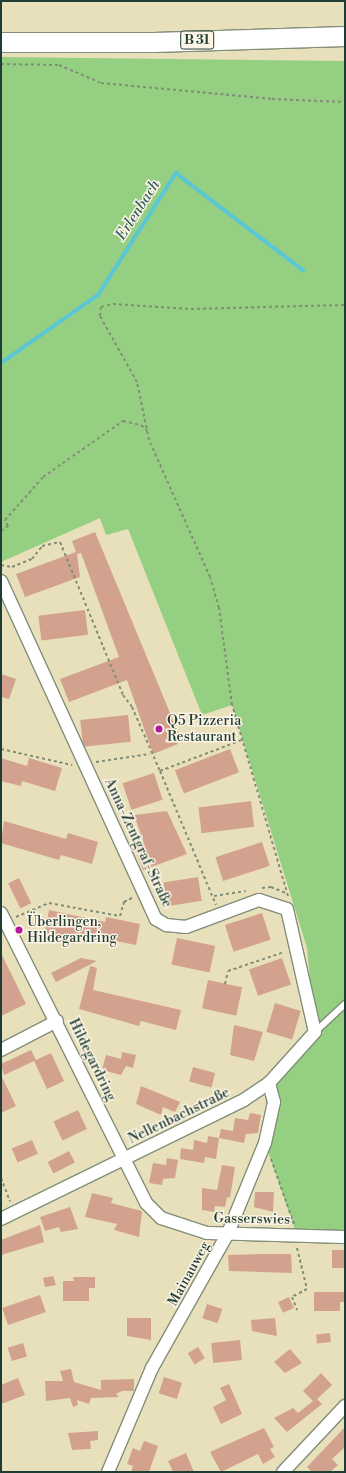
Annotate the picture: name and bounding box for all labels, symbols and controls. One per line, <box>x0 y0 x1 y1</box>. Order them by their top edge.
road number: B 31 <box>180 29 214 51</box>
water label: Erlenbach <box>112 177 164 243</box>
place label: Q5 Pizzeria Restaurant <box>167 713 241 746</box>
marker: Q5 Pizzeria Restaurant <box>154 724 164 734</box>
street label: Anna-Zentgraf-Straße <box>101 776 175 910</box>
place label: Überlingen, Hildegardring <box>27 914 117 946</box>
marker: Überlingen, Hildegardring <box>14 925 24 935</box>
street label: Hildegardring <box>65 1016 119 1104</box>
street label: Nellenbachstraße <box>126 1084 232 1148</box>
street label: Gasserswies <box>214 1210 290 1228</box>
street label: Mainauweg <box>164 1239 214 1309</box>

